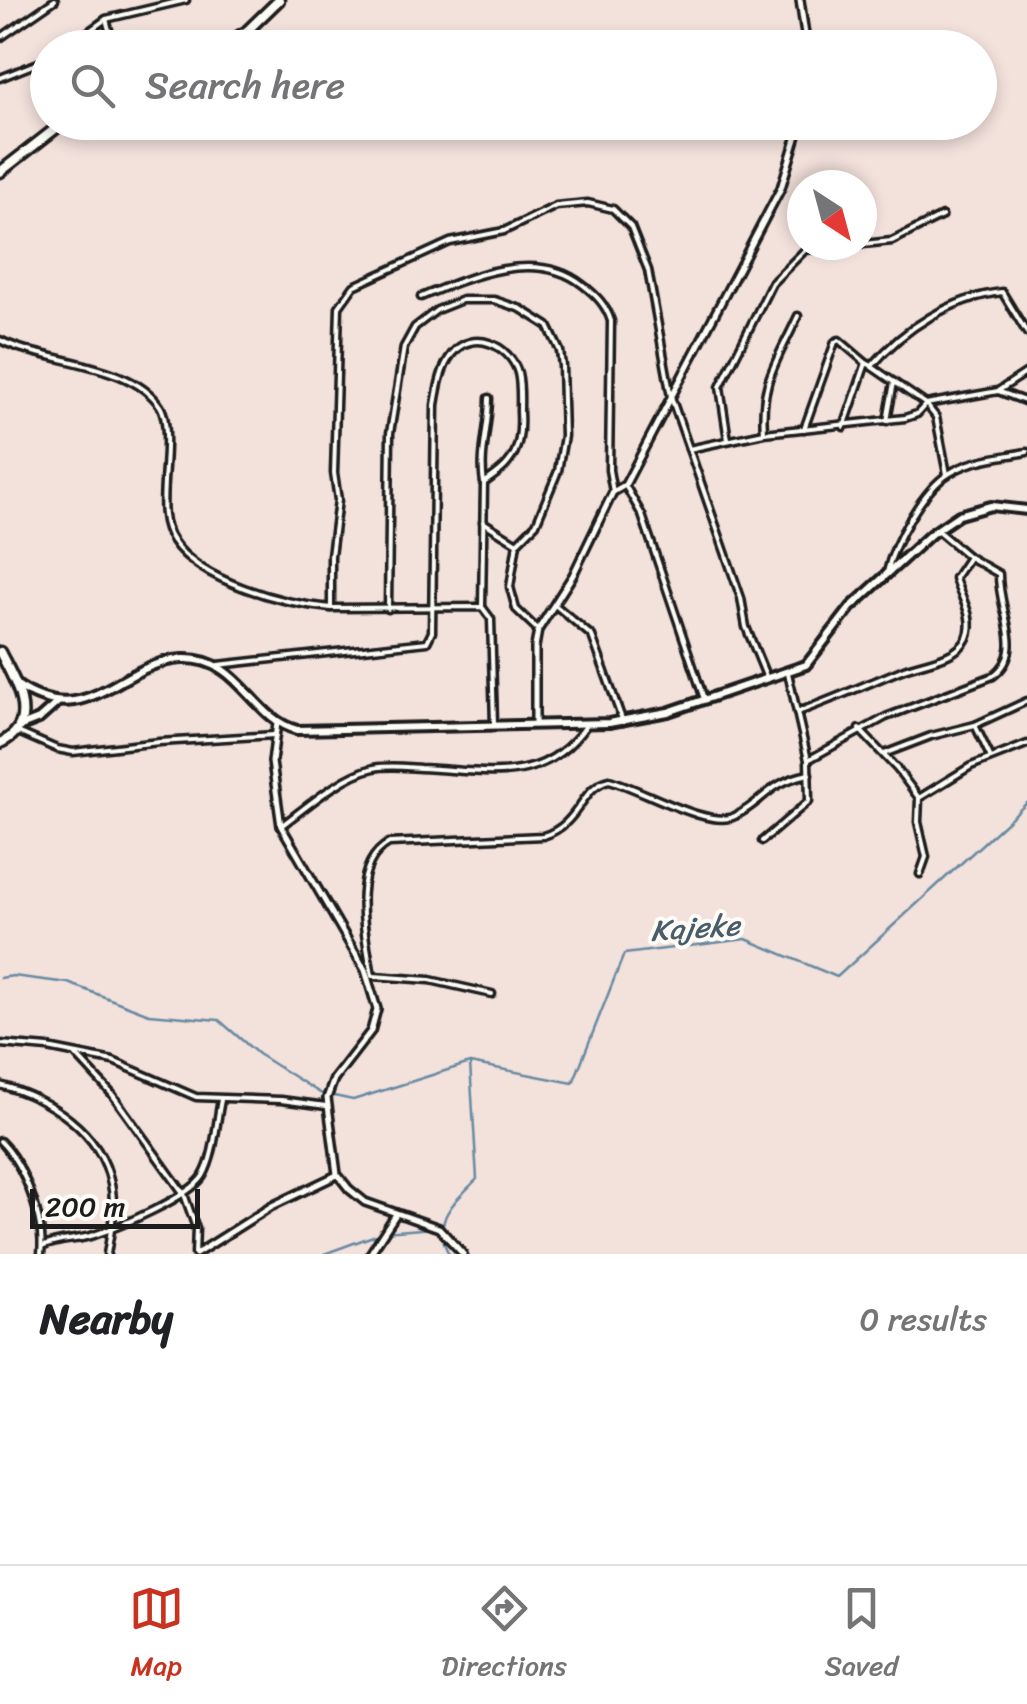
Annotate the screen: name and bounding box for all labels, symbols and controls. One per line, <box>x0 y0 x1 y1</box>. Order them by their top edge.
search box <box>30 30 997 140</box>
text: Search here <box>145 52 345 119</box>
icon: search <box>65 58 120 113</box>
north arrow <box>787 170 877 260</box>
water label: Kajeke <box>649 898 744 958</box>
text: 200 m <box>45 1182 125 1231</box>
scale bar <box>30 1184 200 1228</box>
text: Nearby <box>40 1282 173 1356</box>
text: 0 results <box>859 1291 987 1348</box>
tab: Map <box>129 1581 184 1690</box>
tab: Directions <box>441 1581 567 1690</box>
tab: Saved <box>824 1581 898 1690</box>

